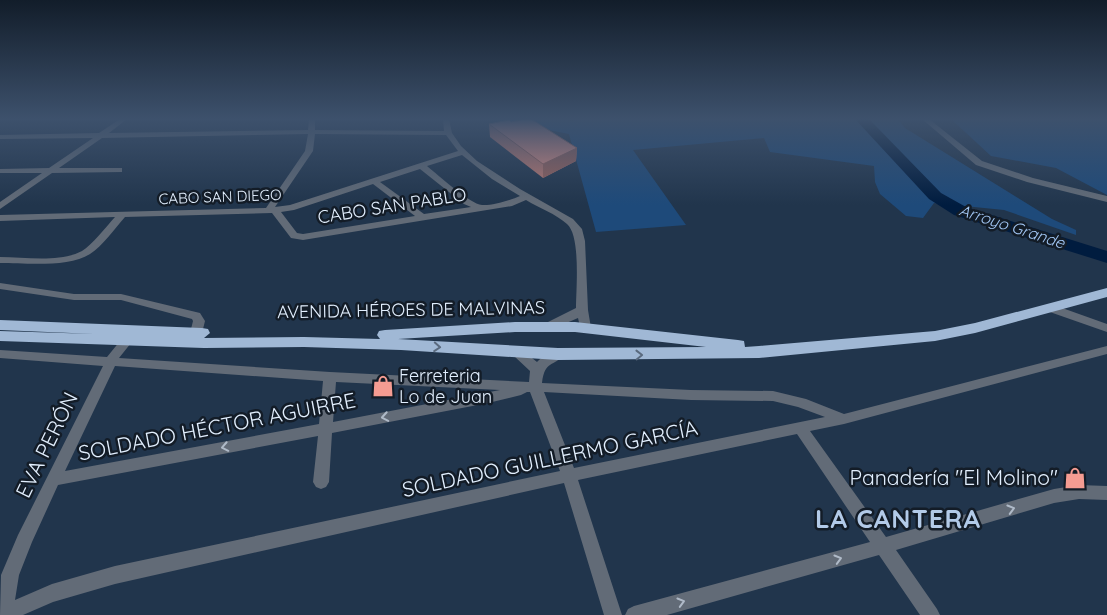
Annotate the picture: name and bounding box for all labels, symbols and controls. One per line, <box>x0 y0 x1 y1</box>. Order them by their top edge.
street label: CABO SAN PABLO <box>316 182 468 229</box>
street label: CABO SAN DIEGO <box>158 185 282 208</box>
water label: Arroyo Grande <box>957 200 1068 253</box>
street label: AVENIDA HÉROES DE MALVINAS <box>277 296 545 323</box>
one-way arrow <box>434 341 442 352</box>
one-way arrow <box>636 350 643 360</box>
place label: Ferreteria Lo de Juan <box>399 364 492 408</box>
shop icon: Ferreteria Lo de Juan <box>370 373 396 399</box>
street label: SOLDADO HÉCTOR AGUIRRE <box>76 386 358 466</box>
street label: EVA PERÓN <box>9 387 83 502</box>
one-way arrow <box>380 411 389 422</box>
street label: SOLDADO GUILLERMO GARCÍA <box>400 414 700 502</box>
one-way arrow <box>221 441 229 452</box>
place label: Panadería "El Molino" <box>850 464 1058 490</box>
shop icon: Panadería "El Molino" <box>1062 465 1088 491</box>
district label: LA CANTERA <box>815 502 981 535</box>
one-way arrow <box>1006 504 1015 514</box>
one-way arrow <box>833 554 842 564</box>
one-way arrow <box>677 597 686 608</box>

